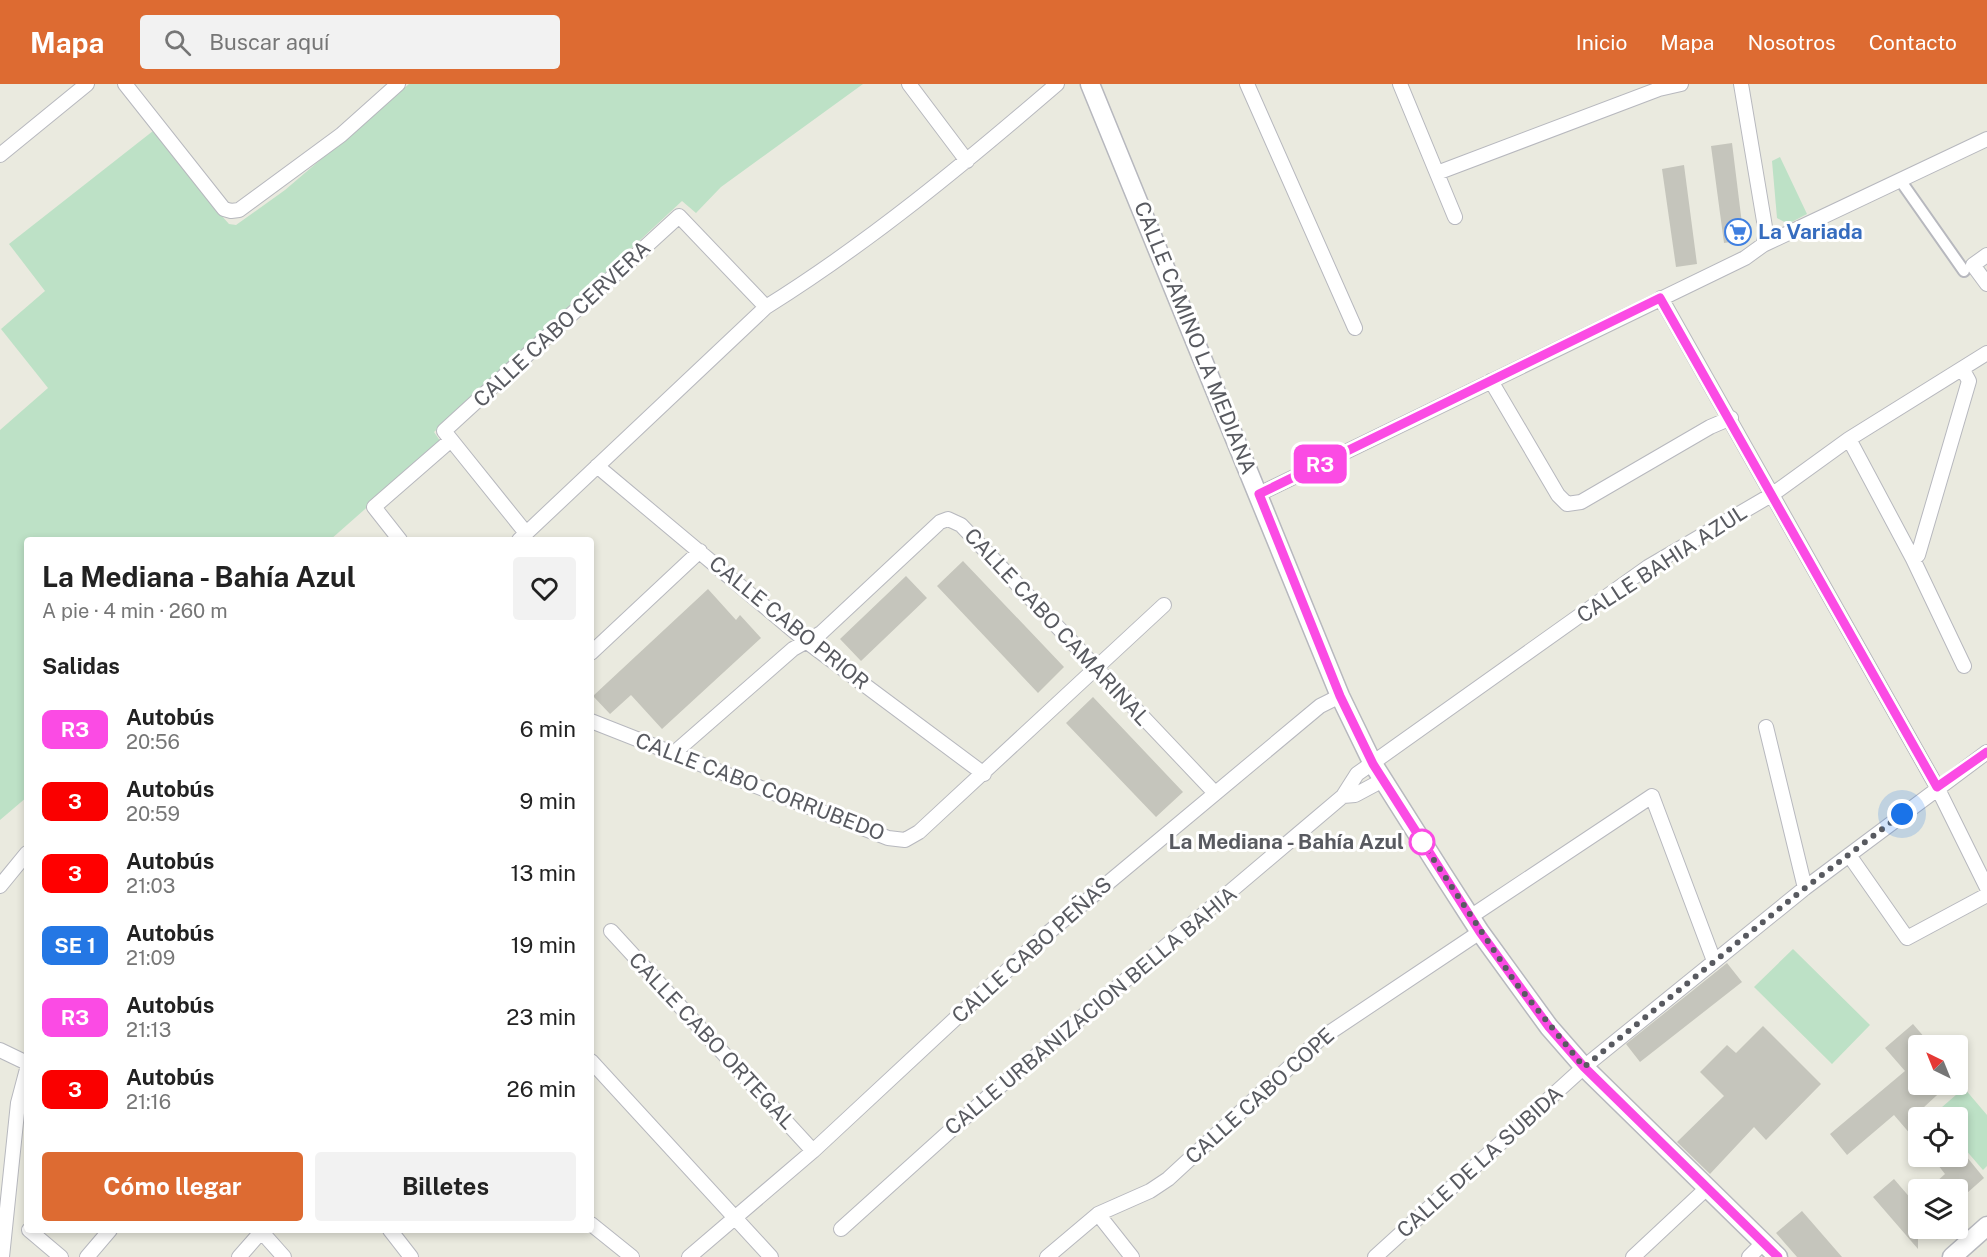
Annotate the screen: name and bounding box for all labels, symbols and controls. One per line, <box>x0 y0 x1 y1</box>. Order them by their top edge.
search box <box>140 15 560 69</box>
text: Mapa <box>30 26 104 59</box>
icon: search <box>161 26 194 59</box>
text: Buscar aquí <box>209 29 329 55</box>
text: Inicio <box>1576 30 1627 55</box>
text: Mapa <box>1660 30 1714 55</box>
text: Nosotros <box>1747 30 1836 55</box>
text: Contacto <box>1869 30 1957 55</box>
street label: CALLE CAMINO LA MEDIANA <box>1129 198 1262 478</box>
supermarket icon: La Variada <box>1723 217 1753 247</box>
place label: La Variada <box>1758 219 1863 244</box>
street label: CALLE CABO CERVERA <box>468 235 655 412</box>
line badge: R3 <box>1293 444 1347 484</box>
text: R3 <box>1306 452 1334 477</box>
street label: CALLE BAHIA AZUL <box>1572 499 1751 628</box>
street label: CALLE CABO CAMARINAL <box>959 523 1155 731</box>
street label: CALLE CABO PRIOR <box>704 551 874 695</box>
button: heart <box>513 557 576 620</box>
text: La Mediana - Bahía Azul <box>42 560 356 593</box>
text: A pie · 4 min · 260 m <box>42 599 227 623</box>
text: Salidas <box>42 653 120 679</box>
text: Autobús <box>126 704 214 730</box>
text: 6 min <box>520 716 576 742</box>
text: R3 <box>61 717 89 742</box>
street label: CALLE CABO CORRUBEDO <box>632 727 888 846</box>
text: 20:56 <box>126 730 180 754</box>
text: Autobús <box>126 776 214 802</box>
text: 9 min <box>520 788 576 814</box>
text: 3 <box>68 789 82 814</box>
your location <box>1887 799 1917 829</box>
text: 20:59 <box>126 802 180 826</box>
place label: La Mediana - Bahía Azul <box>1169 829 1404 854</box>
marker: La Mediana - Bahía Azul <box>1409 829 1435 855</box>
text: Autobús <box>126 848 214 874</box>
text: 13 min <box>511 860 576 886</box>
text: 3 <box>68 861 82 886</box>
street label: CALLE CABO PEÑAS <box>947 871 1117 1028</box>
text: 21:03 <box>126 874 175 898</box>
street label: CALLE URBANIZACION BELLA BAHIA <box>940 881 1242 1140</box>
text: Autobús <box>126 920 214 946</box>
text: 19 min <box>511 932 576 958</box>
text: SE 1 <box>54 933 96 958</box>
text: 21:09 <box>126 946 175 970</box>
street label: CALLE CABO ORTEGAL <box>624 947 801 1134</box>
text: Autobús <box>126 992 214 1018</box>
text: 23 min <box>506 1004 576 1030</box>
text: R3 <box>61 1005 89 1030</box>
text: 21:13 <box>126 1018 171 1042</box>
street label: CALLE CABO COPE <box>1180 1022 1339 1169</box>
north arrow <box>1908 1035 1968 1095</box>
map controls <box>1908 1035 1968 1239</box>
text: Autobús <box>126 1064 214 1090</box>
text: 26 min <box>507 1076 576 1102</box>
text: 3 <box>68 1077 82 1102</box>
street label: CALLE DE LA SUBIDA <box>1392 1081 1568 1243</box>
text: 21:16 <box>126 1090 171 1114</box>
button: locate <box>1908 1107 1968 1167</box>
button: Cómo llegar <box>42 1152 303 1221</box>
button: Billetes <box>315 1152 576 1221</box>
button: layers <box>1908 1179 1968 1239</box>

